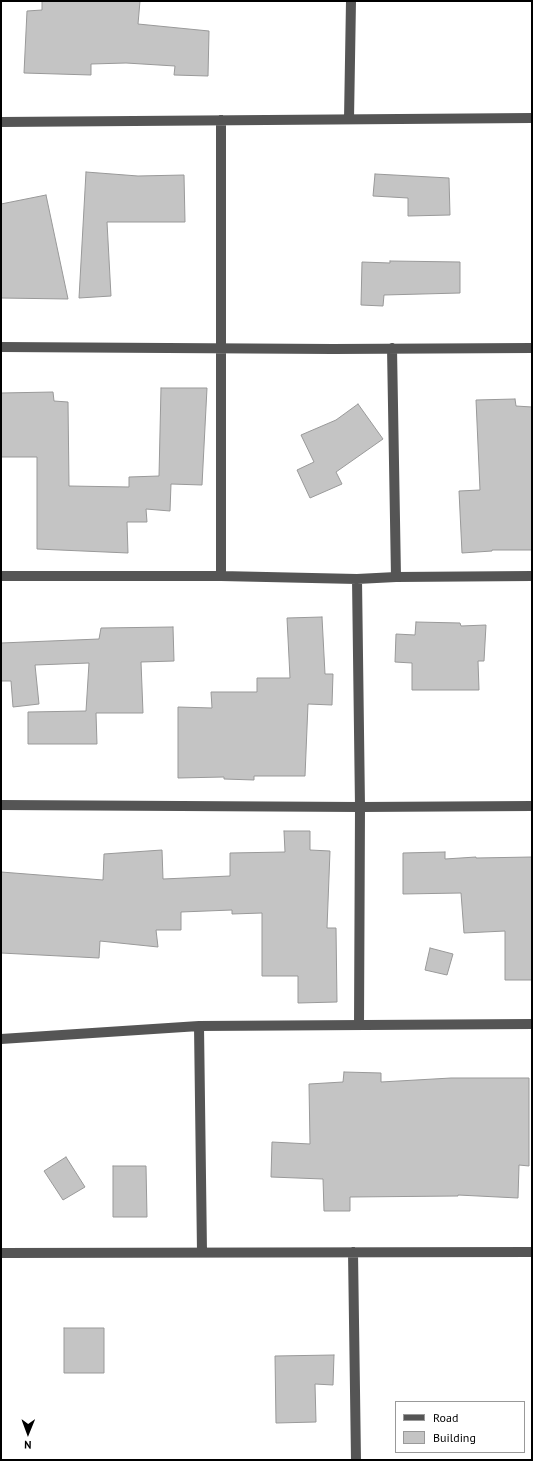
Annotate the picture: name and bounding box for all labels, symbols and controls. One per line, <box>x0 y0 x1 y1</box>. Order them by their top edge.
legend <box>395 1401 525 1453</box>
text: Road <box>433 1410 458 1425</box>
north arrow <box>8 1413 48 1453</box>
text: Building <box>433 1430 476 1445</box>
text: N <box>24 1438 32 1452</box>

